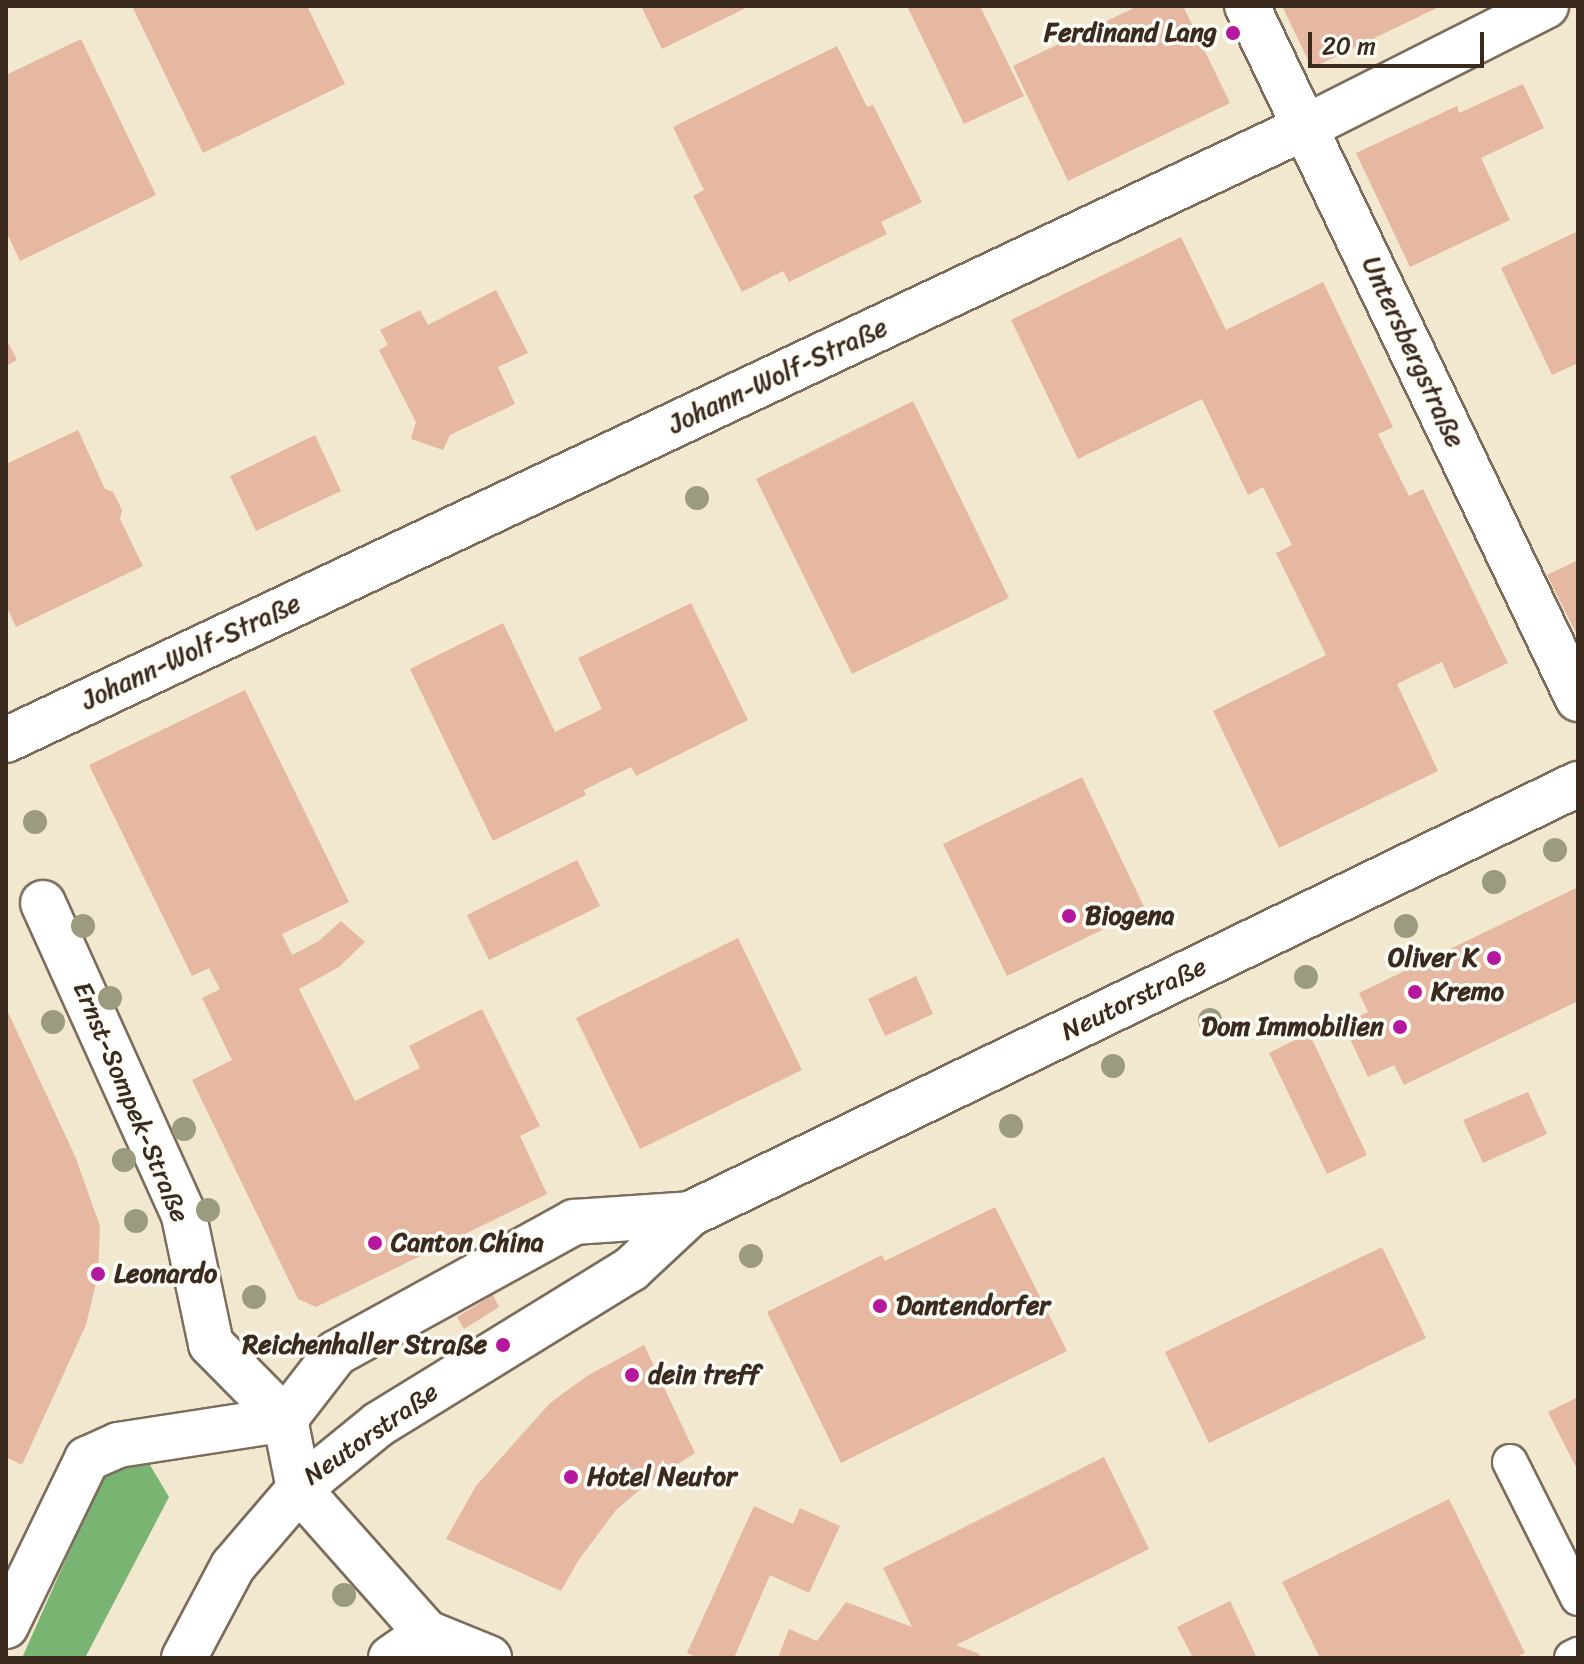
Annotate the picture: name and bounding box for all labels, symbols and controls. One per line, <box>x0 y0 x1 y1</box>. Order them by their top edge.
scale bar <box>1312 16 1488 66</box>
place label: Ferdinand Lang <box>1044 17 1217 49</box>
marker: Ferdinand Lang <box>1224 24 1242 42</box>
text: 20 m <box>1322 25 1376 67</box>
street label: Untersbergstraße <box>1355 252 1471 452</box>
street label: Johann-Wolf-Straße <box>664 312 892 440</box>
street label: Johann-Wolf-Straße <box>77 588 305 716</box>
place label: Biogena <box>1085 900 1175 932</box>
marker: Biogena <box>1060 907 1078 925</box>
place label: Oliver K <box>1388 942 1478 974</box>
marker: Oliver K <box>1485 949 1503 967</box>
street label: Neutorstraße <box>1056 951 1212 1047</box>
place label: Kremo <box>1431 976 1504 1008</box>
street label: Ernst-Sompek-Straße <box>66 977 196 1227</box>
marker: Kremo <box>1406 983 1424 1001</box>
place label: Dom Immobilien <box>1202 1011 1384 1043</box>
marker: Dom Immobilien <box>1391 1018 1409 1036</box>
place label: Canton China <box>391 1227 544 1259</box>
marker: Canton China <box>366 1234 384 1252</box>
place label: Leonardo <box>114 1258 217 1290</box>
marker: Leonardo <box>89 1265 107 1283</box>
place label: Dantendorfer <box>896 1290 1050 1322</box>
marker: Dantendorfer <box>871 1297 889 1315</box>
place label: Reichenhaller Straße <box>242 1329 487 1361</box>
marker: Reichenhaller Straße <box>494 1336 512 1354</box>
place label: dein treff <box>648 1359 761 1391</box>
marker: dein treff <box>623 1366 641 1384</box>
street label: Neutorstraße <box>298 1376 444 1492</box>
place label: Hotel Neutor <box>587 1461 738 1493</box>
marker: Hotel Neutor <box>562 1468 580 1486</box>

